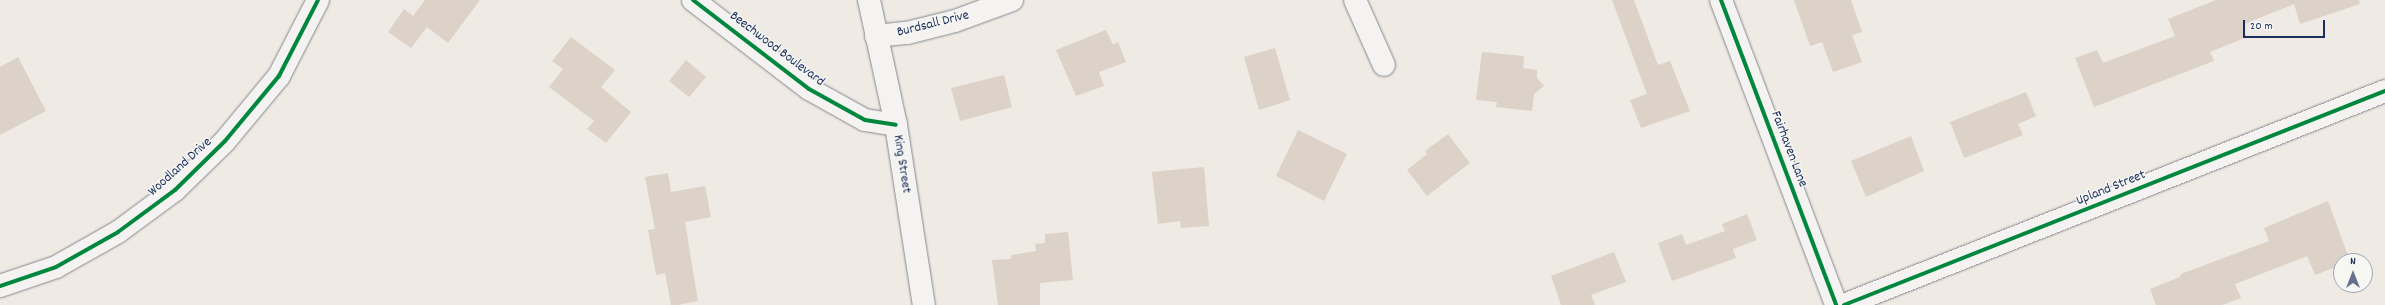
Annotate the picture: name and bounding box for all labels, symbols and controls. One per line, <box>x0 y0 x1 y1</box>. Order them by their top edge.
street label: Burdsall Drive <box>895 7 971 41</box>
street label: Beechwood Boulevard <box>726 8 828 90</box>
scale bar <box>2245 12 2327 38</box>
text: 20 m <box>2250 18 2273 35</box>
street label: Fairhaven Lane <box>1767 109 1811 189</box>
street label: Woodland Drive <box>145 134 215 200</box>
street label: King Street <box>889 134 915 194</box>
street label: Upland Street <box>2074 166 2148 210</box>
north arrow <box>2333 253 2373 293</box>
text: N <box>2350 254 2356 270</box>

